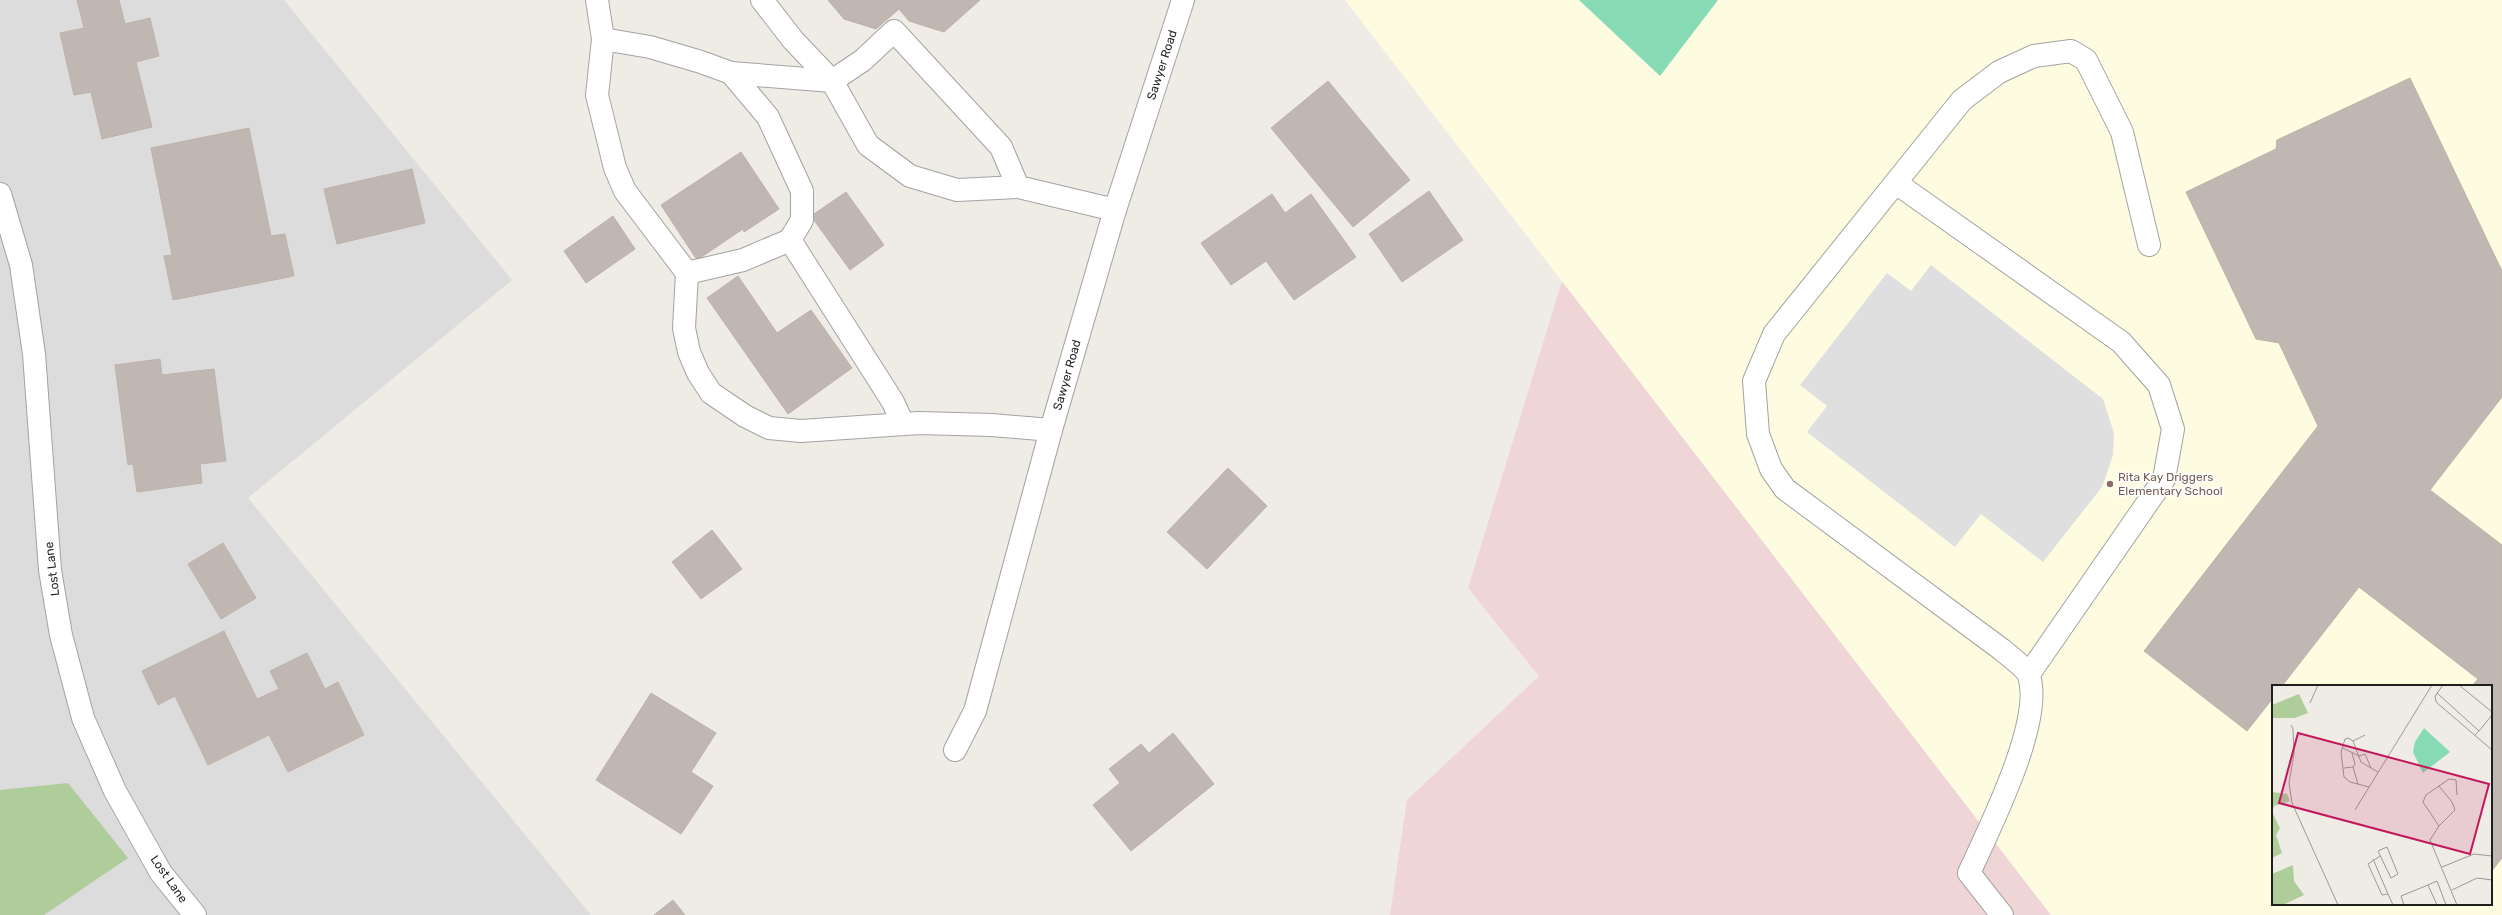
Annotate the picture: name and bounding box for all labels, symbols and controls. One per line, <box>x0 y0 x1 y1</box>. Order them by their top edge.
street label: Sawyer Road <box>1144 28 1180 102</box>
street label: Sawyer Road <box>1050 338 1084 412</box>
place label: Rita Kay Driggers Elementary School <box>2118 470 2223 498</box>
marker: Rita Kay Driggers Elementary School <box>2105 479 2115 489</box>
street label: Lost Lane <box>42 541 62 597</box>
inset map <box>2272 685 2492 905</box>
street label: Lost Lane <box>148 853 191 906</box>

